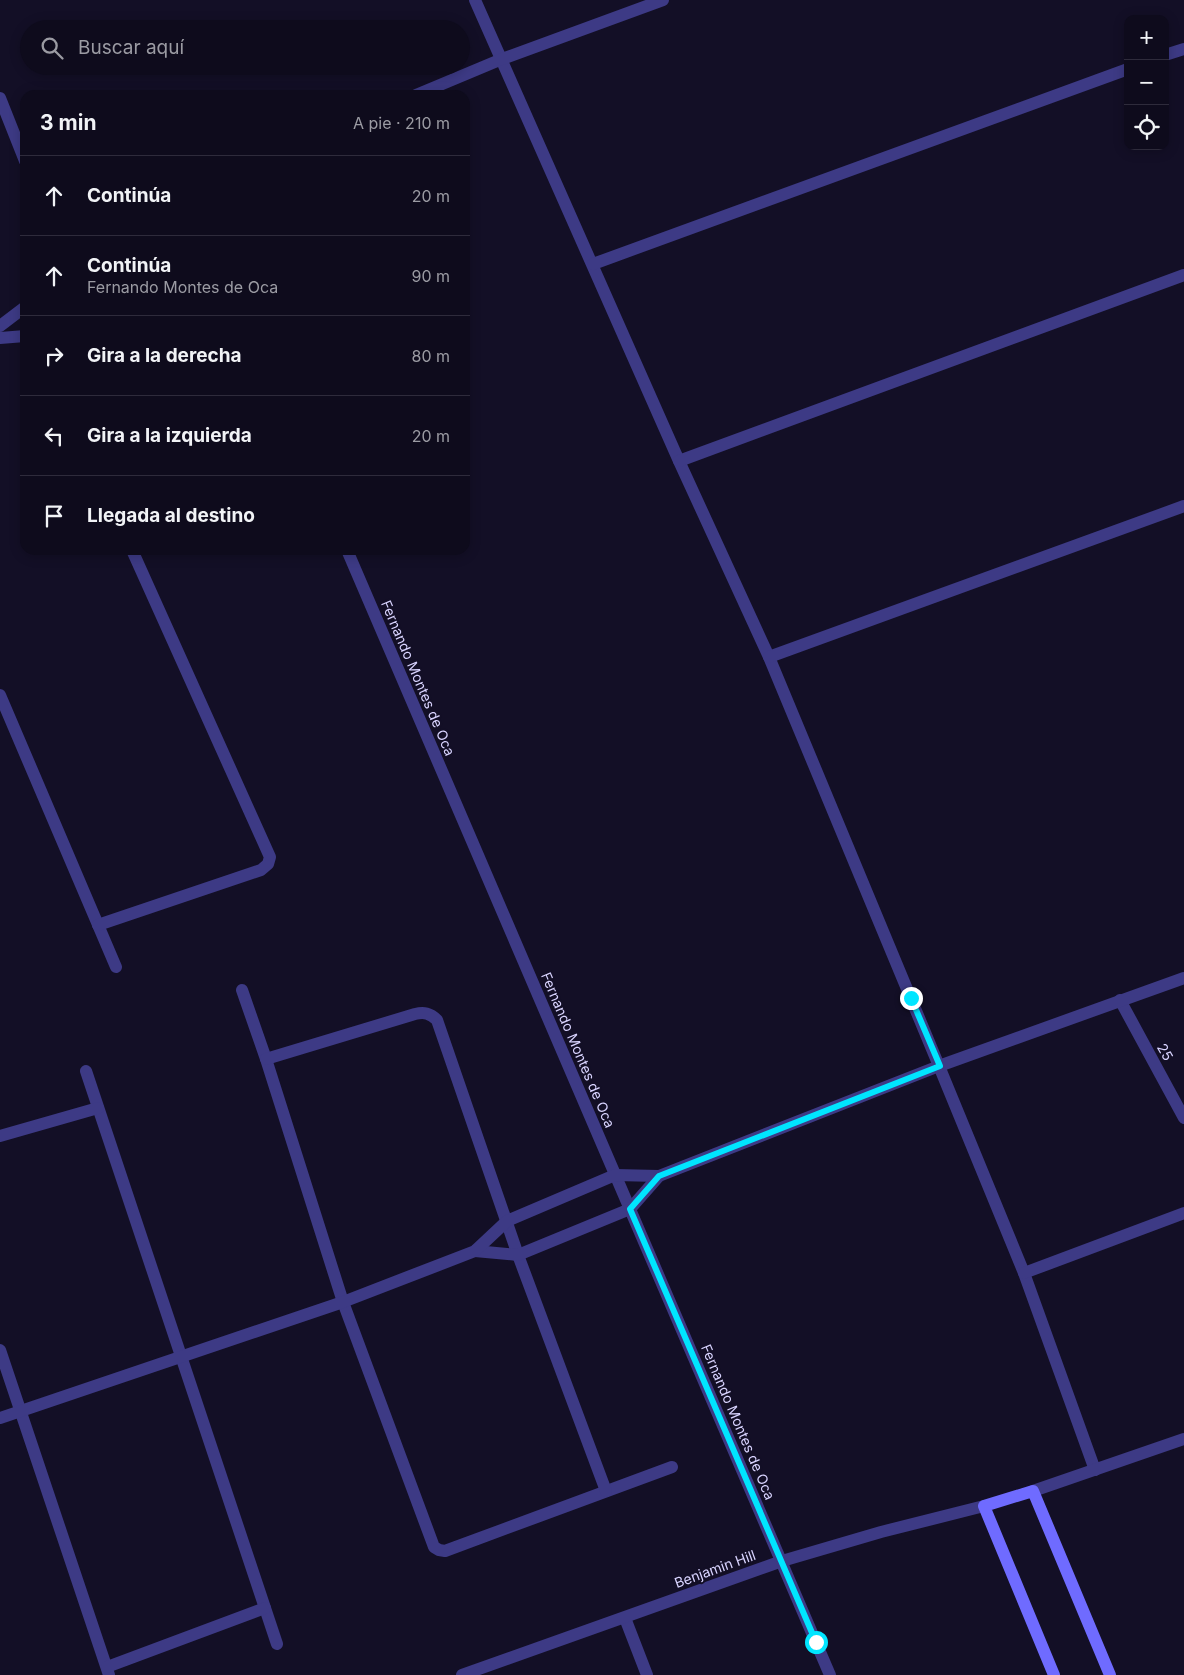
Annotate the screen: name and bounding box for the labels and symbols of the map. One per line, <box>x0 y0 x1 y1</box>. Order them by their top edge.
street label: Fernando Montes de Oca <box>378 597 459 758</box>
street label: Fernando Montes de Oca <box>538 969 619 1130</box>
route end <box>900 987 923 1010</box>
street label: 25 <box>1154 1040 1177 1063</box>
street label: Fernando Montes de Oca <box>698 1341 779 1502</box>
street label: Benjamin Hill <box>672 1546 758 1591</box>
route start <box>805 1631 828 1654</box>

